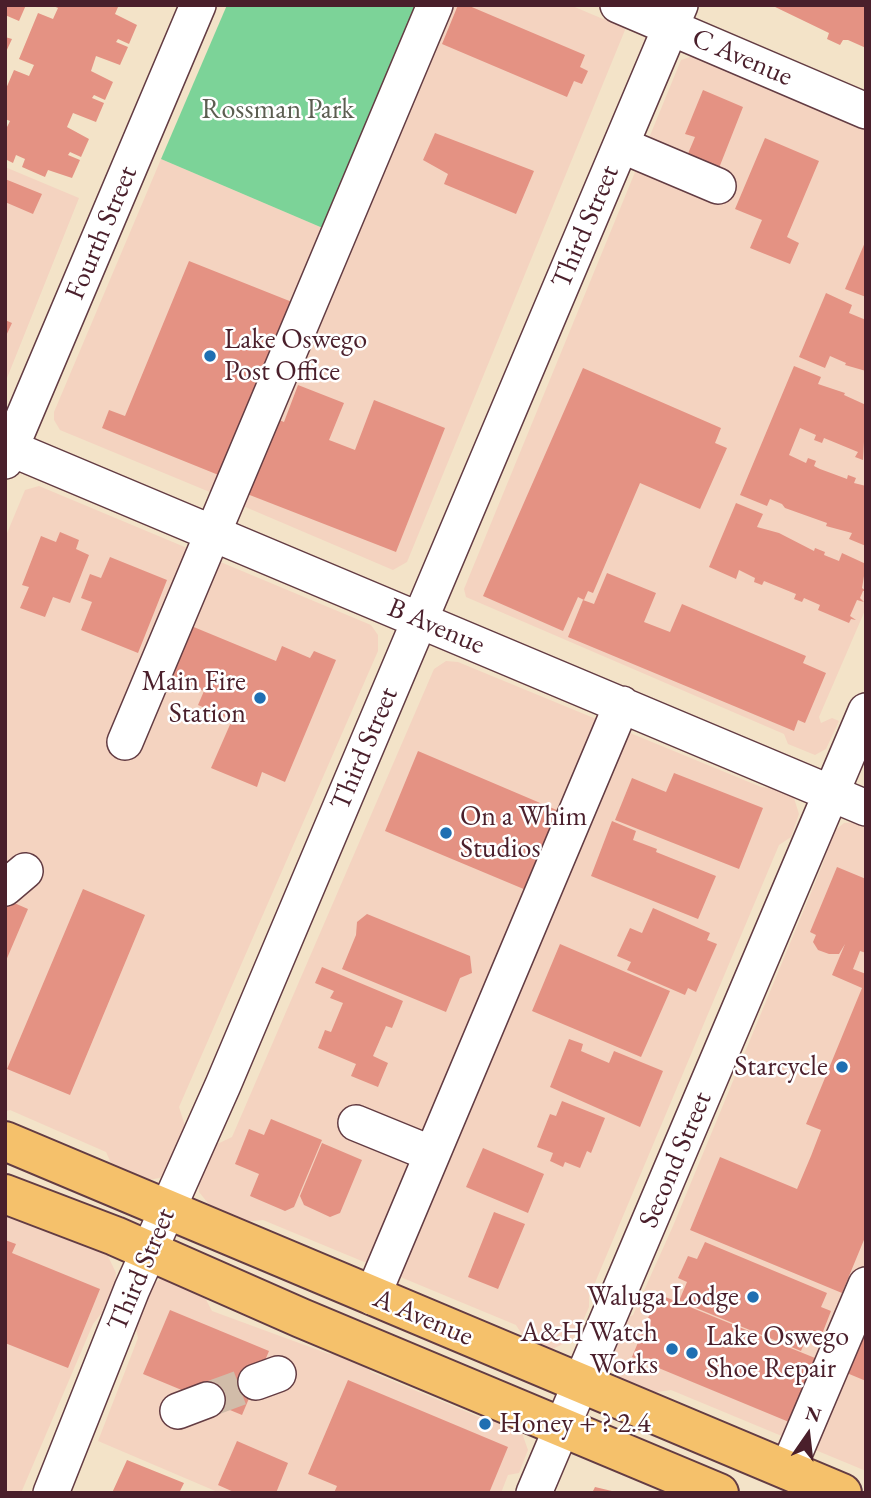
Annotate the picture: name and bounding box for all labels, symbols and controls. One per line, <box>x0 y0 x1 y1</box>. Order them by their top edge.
street label: C Avenue <box>687 22 797 94</box>
park label: Rossman Park <box>202 93 354 127</box>
street label: Third Street <box>545 160 627 294</box>
street label: Fourth Street <box>59 161 145 305</box>
place label: Lake Oswego Post Office <box>224 323 367 389</box>
marker: Lake Oswego Post Office <box>202 348 218 364</box>
street label: B Avenue <box>382 592 490 662</box>
place label: Main Fire Station <box>141 665 246 731</box>
street label: Third Street <box>324 682 406 816</box>
marker: Main Fire Station <box>252 690 268 706</box>
place label: On a Whim Studios <box>460 800 587 866</box>
marker: On a Whim Studios <box>438 825 454 841</box>
place label: Starcycle <box>734 1050 828 1084</box>
marker: Starcycle <box>834 1059 850 1075</box>
street label: Second Street <box>632 1087 720 1233</box>
street label: Third Street <box>101 1203 183 1337</box>
place label: Waluga Lodge <box>587 1280 739 1314</box>
street label: A Avenue <box>368 1282 478 1354</box>
marker: Waluga Lodge <box>745 1289 761 1305</box>
place label: A&H Watch Works <box>521 1316 658 1382</box>
place label: Lake Oswego Shoe Repair <box>706 1320 849 1386</box>
marker: A&H Watch Works <box>664 1341 680 1357</box>
marker: Lake Oswego Shoe Repair <box>684 1345 700 1361</box>
north arrow <box>773 1400 843 1470</box>
text: N <box>803 1400 824 1428</box>
place label: Honey + ? 2.4 <box>499 1407 651 1441</box>
marker: Honey + ? 2.4 <box>477 1416 493 1432</box>

